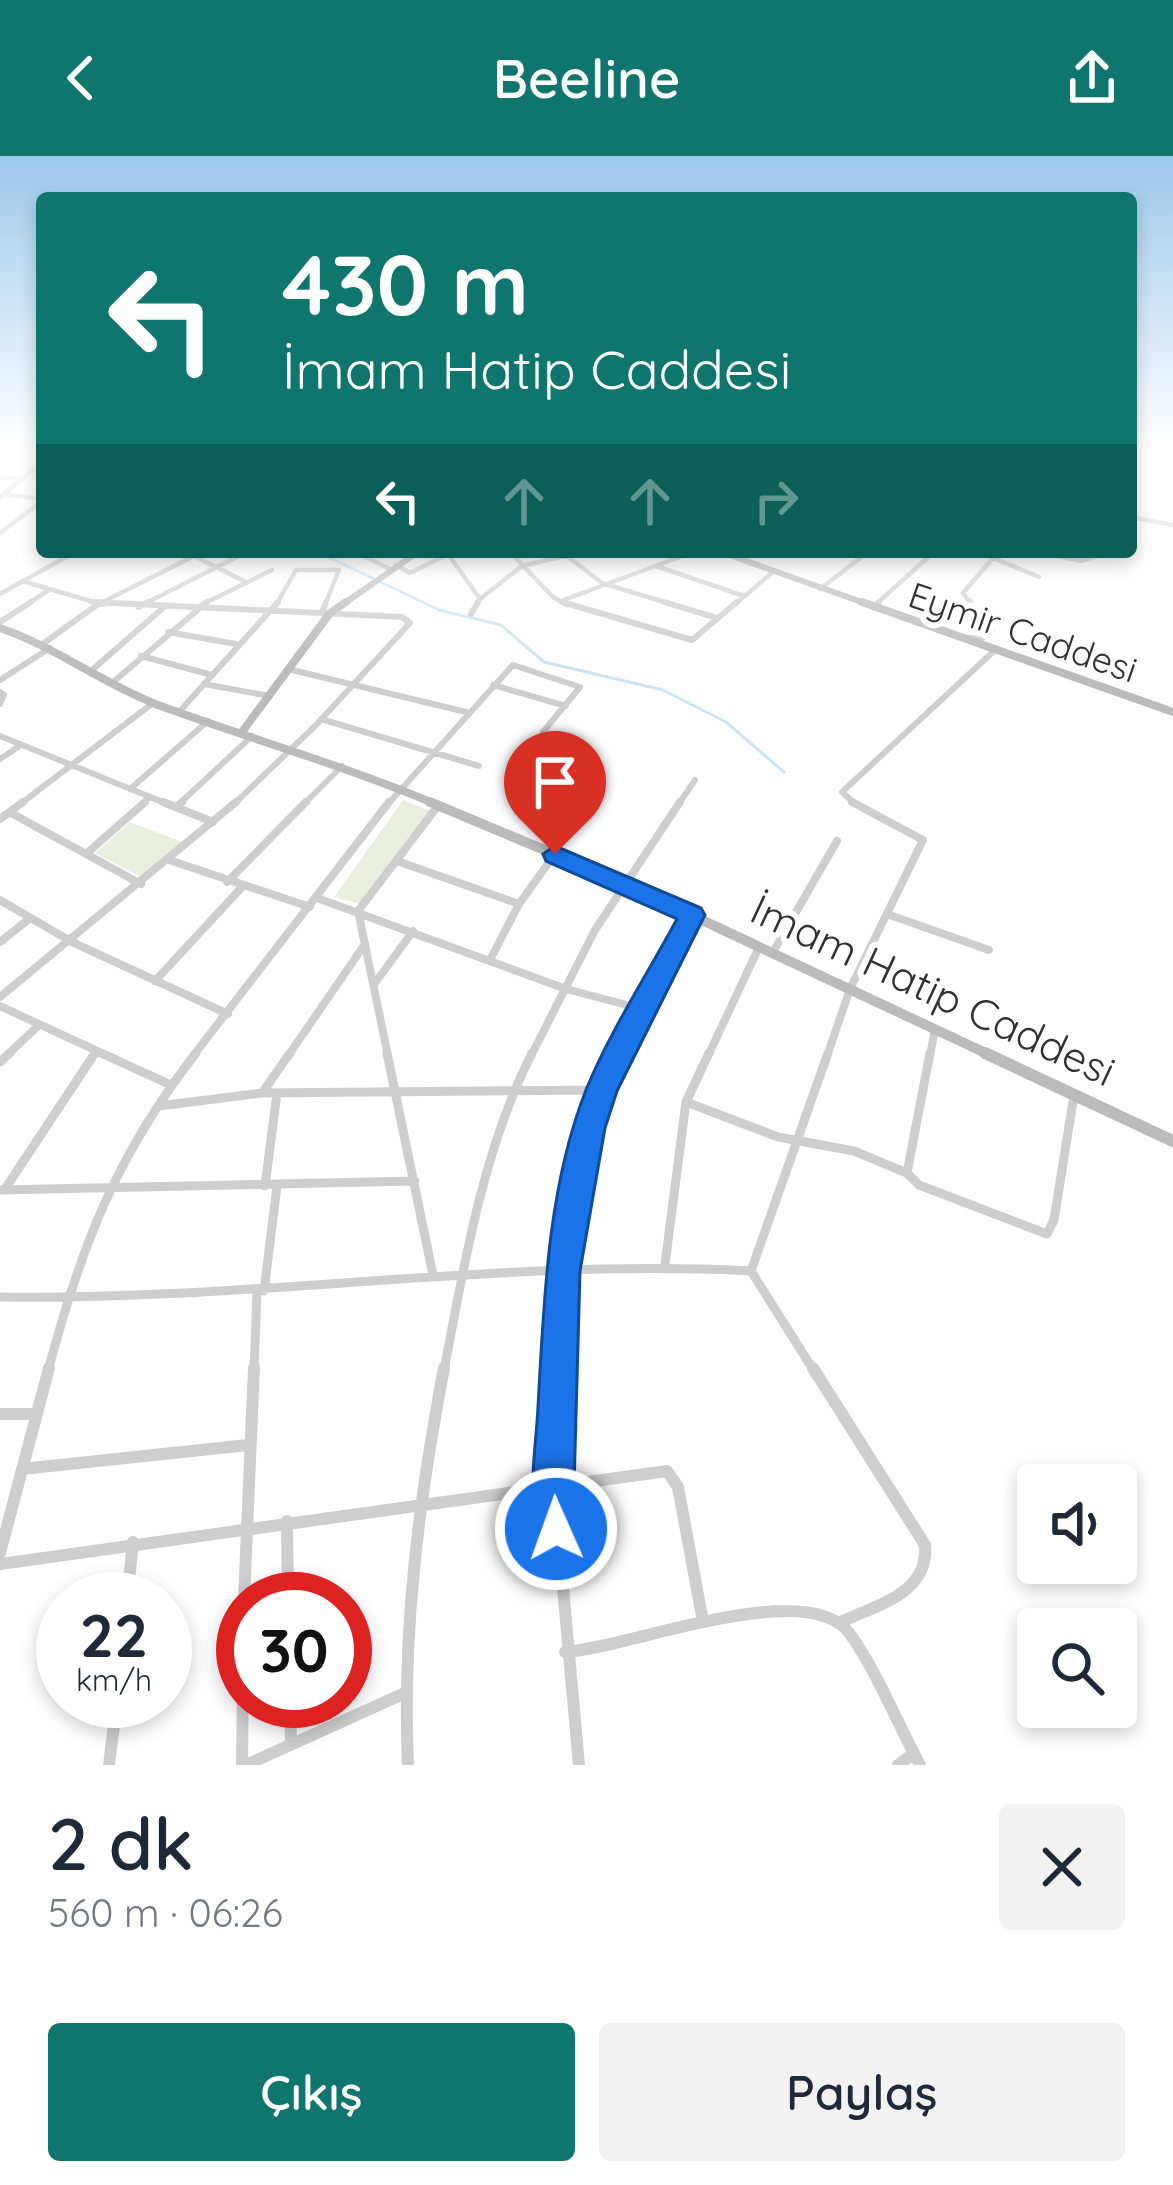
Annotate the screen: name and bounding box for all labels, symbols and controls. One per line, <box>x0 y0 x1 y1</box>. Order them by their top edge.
text: Beeline <box>493 44 680 112</box>
icon: back <box>48 45 114 111</box>
icon: share <box>1059 45 1125 111</box>
text: 430 m <box>282 231 529 336</box>
icon: left <box>84 240 240 396</box>
text: İmam Hatip Caddesi <box>282 335 791 403</box>
icon: left <box>365 468 431 534</box>
icon: ahead <box>491 468 557 534</box>
icon: ahead <box>617 468 683 534</box>
icon: right <box>743 468 809 534</box>
street label: Eymir Caddesi <box>903 571 1143 692</box>
pin <box>504 731 606 854</box>
icon: arrive <box>522 749 588 815</box>
street label: İmam Hatip Caddesi <box>743 882 1124 1097</box>
map controls <box>1017 1464 1137 1728</box>
button: sound <box>1017 1464 1137 1584</box>
position arrow <box>493 1466 619 1592</box>
speed limit sign: 30 <box>216 1572 372 1728</box>
text: 22 <box>80 1597 148 1672</box>
button: search <box>1017 1608 1137 1728</box>
text: km/h <box>76 1661 152 1699</box>
text: 2 dk <box>48 1798 194 1888</box>
button: close <box>999 1804 1125 1930</box>
text: 560 m · 06:26 <box>48 1888 283 1937</box>
button: Çıkış <box>48 2023 575 2161</box>
button: Paylaş <box>599 2023 1125 2161</box>

